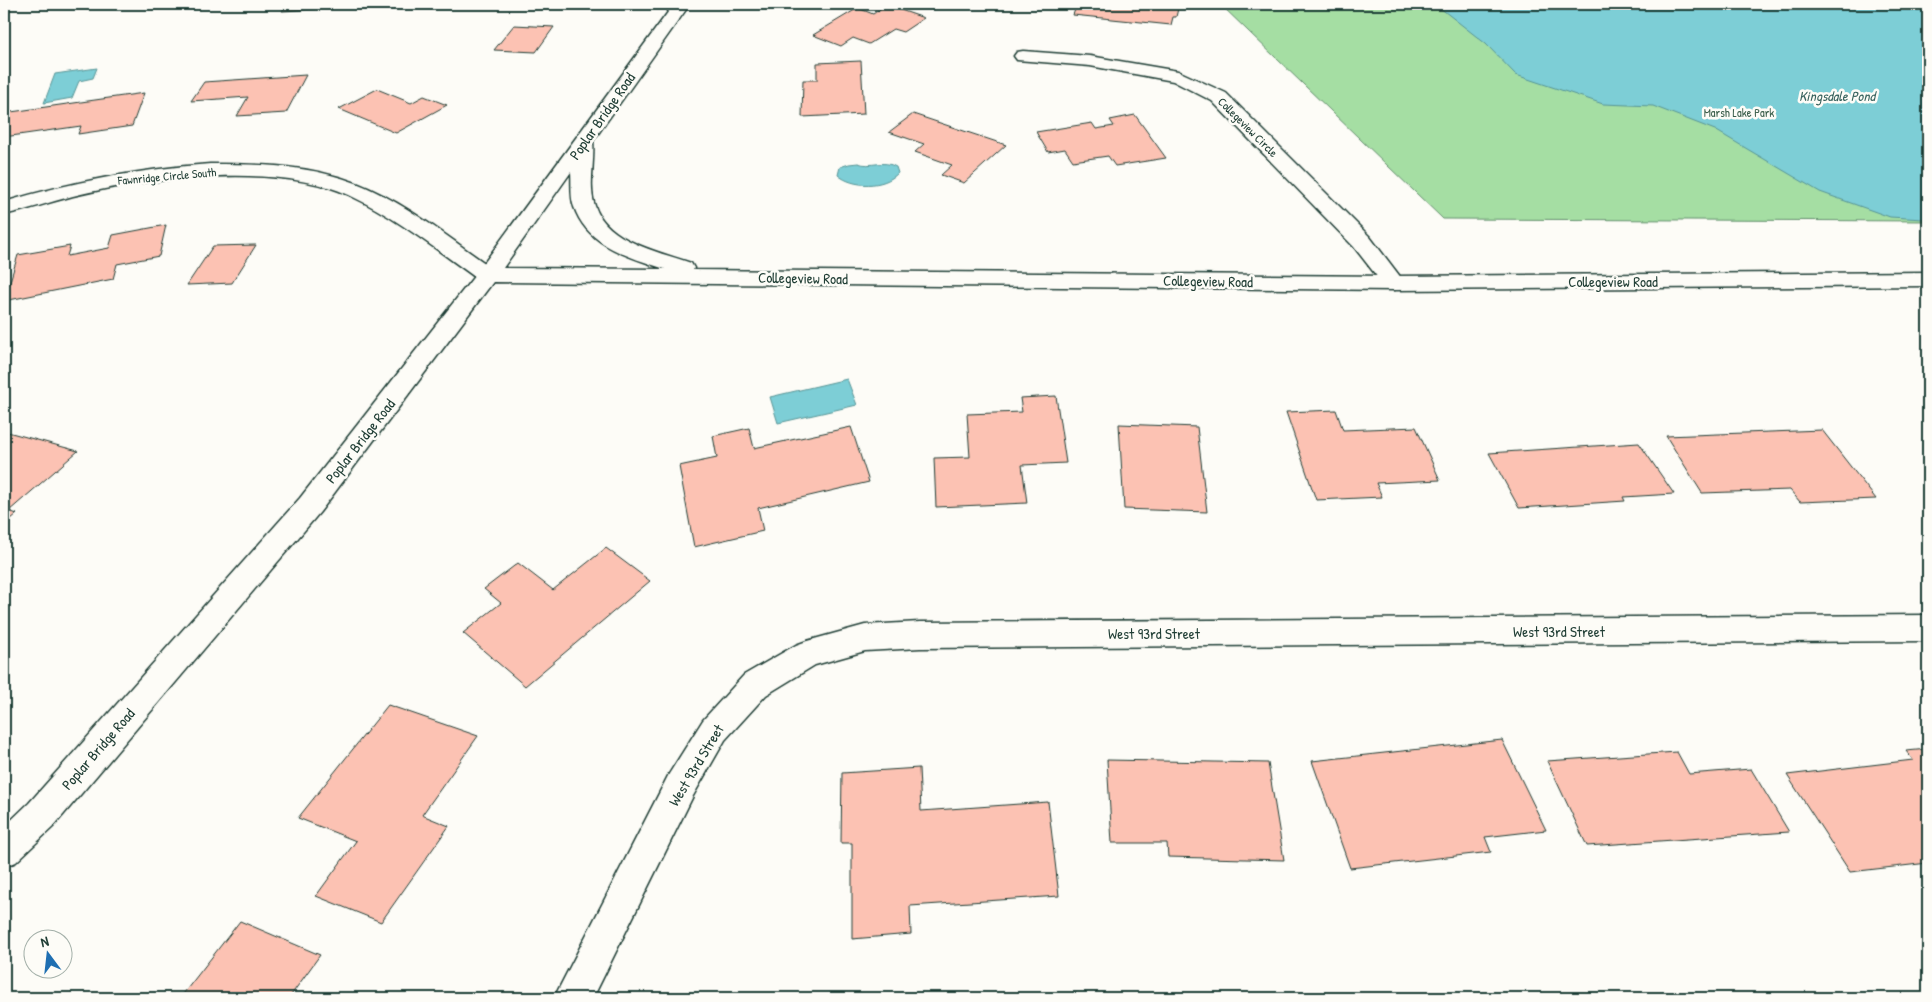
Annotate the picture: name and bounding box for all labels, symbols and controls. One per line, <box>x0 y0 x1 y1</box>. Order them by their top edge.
street label: Poplar Bridge Road <box>564 68 640 164</box>
water label: Kingsdale Pond <box>1799 86 1878 106</box>
street label: Collegeview Circle <box>1214 93 1282 161</box>
park label: Marsh Lake Park <box>1704 104 1774 121</box>
street label: Fawnridge Circle South <box>116 163 217 189</box>
street label: Collegeview Road <box>758 267 848 289</box>
street label: Collegeview Road <box>1163 270 1253 292</box>
street label: Collegeview Road <box>1568 271 1658 292</box>
street label: Poplar Bridge Road <box>320 394 400 488</box>
street label: West 93rd Street <box>1513 621 1606 642</box>
street label: West 93rd Street <box>1108 623 1201 644</box>
street label: Poplar Bridge Road <box>57 703 139 794</box>
street label: West 93rd Street <box>663 720 729 810</box>
north arrow <box>22 930 72 980</box>
text: N <box>38 931 51 951</box>

